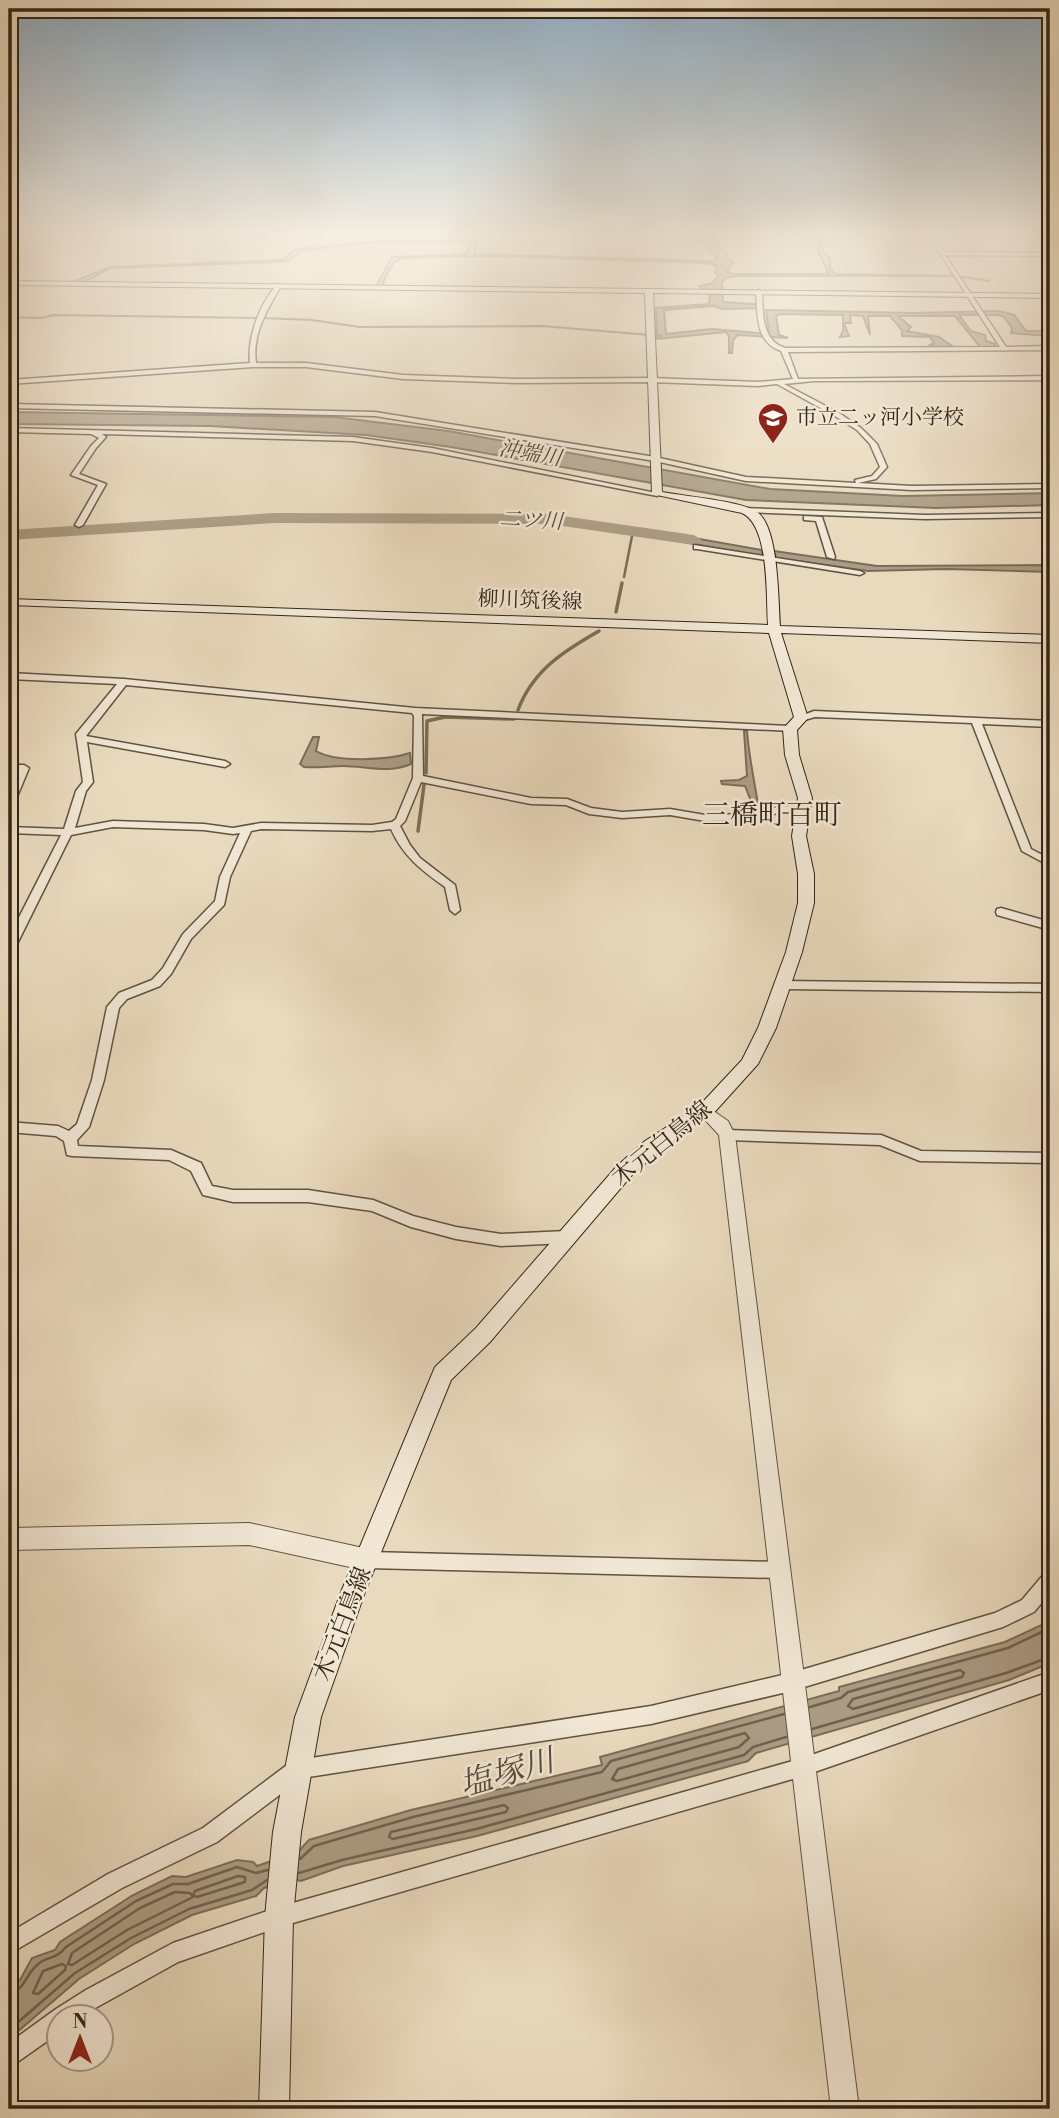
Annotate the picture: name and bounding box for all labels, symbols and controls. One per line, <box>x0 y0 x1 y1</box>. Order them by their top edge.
school or university icon: 市立二ッ河小学校 <box>756 401 790 445</box>
place label: 市立二ッ河小学校 <box>796 405 964 431</box>
water label: 沖端川 <box>497 436 565 473</box>
water label: 二ツ川 <box>499 506 565 536</box>
street label: 柳川筑後線 <box>477 586 583 616</box>
district label: 三橋町百町 <box>702 798 842 833</box>
street label: 木元白鳥線 <box>606 1095 718 1193</box>
street label: 木元白鳥線 <box>307 1563 379 1685</box>
water label: 塩塚川 <box>455 1740 562 1805</box>
north arrow <box>46 2002 116 2072</box>
text: N <box>72 2010 88 2034</box>

